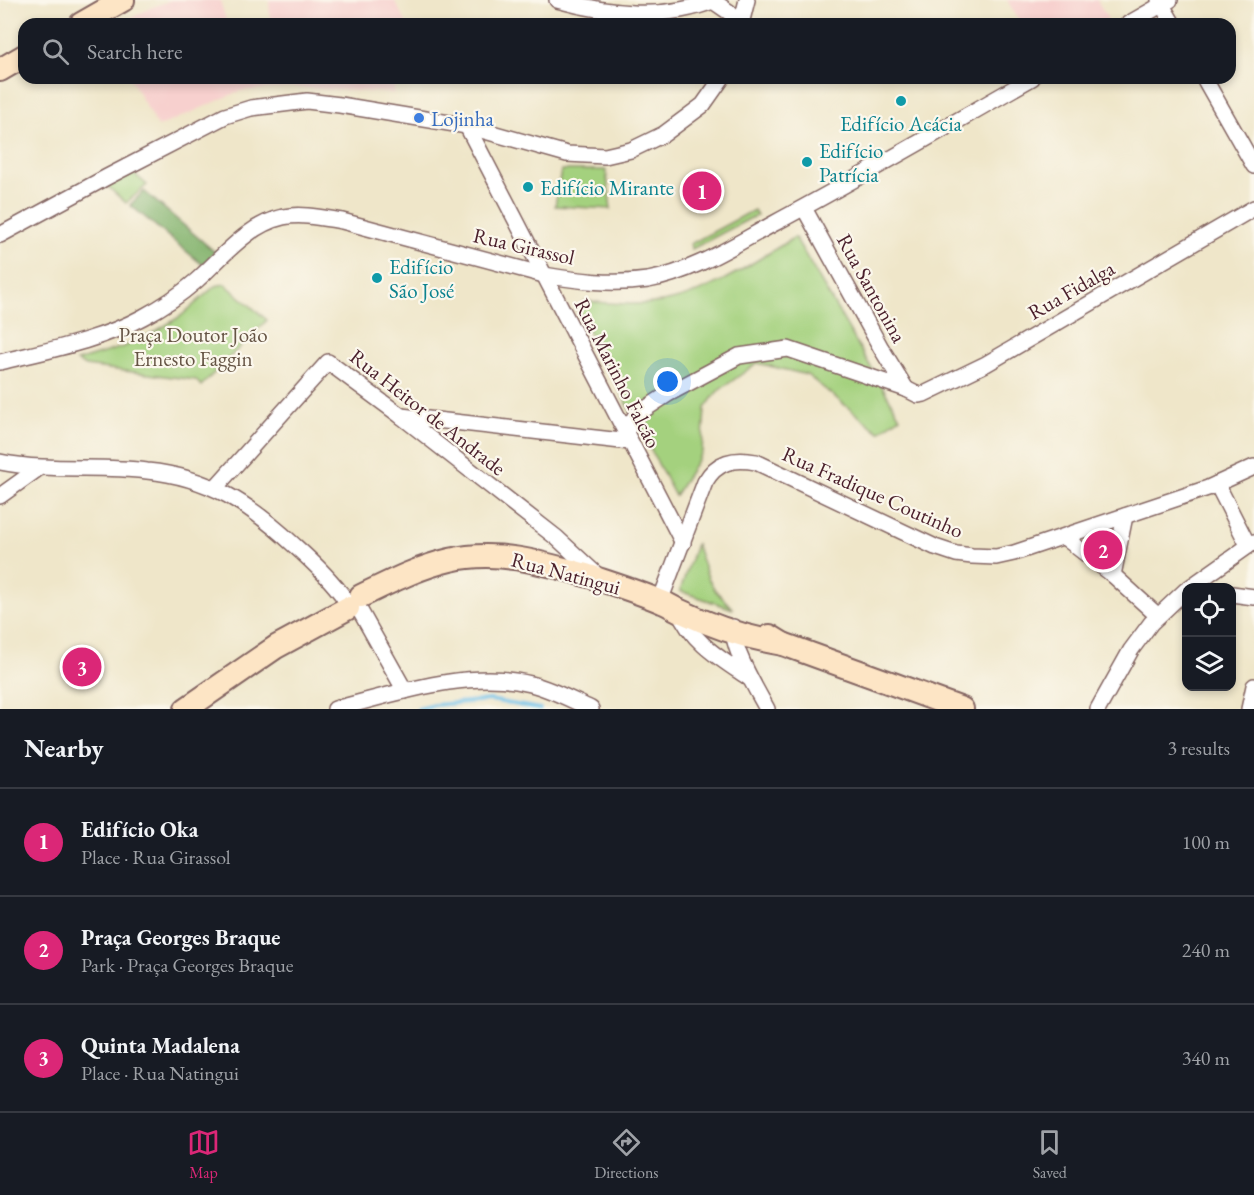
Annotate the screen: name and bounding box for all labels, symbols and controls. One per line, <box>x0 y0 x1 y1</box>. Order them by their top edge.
search box <box>18 18 1236 84</box>
icon: search <box>39 35 72 68</box>
text: Search here <box>87 37 182 66</box>
marker: Edifício Acácia <box>894 94 908 108</box>
place label: Lojinha <box>431 105 494 132</box>
place label: Edifício Acácia <box>840 110 963 137</box>
marker: Lojinha <box>412 111 426 125</box>
place label: Edifício Patrícia <box>819 137 883 188</box>
marker: Edifício Patrícia <box>800 155 814 169</box>
pin: 1 <box>682 168 722 213</box>
place label: Edifício Mirante <box>540 174 674 201</box>
marker: Edifício Mirante <box>521 180 535 194</box>
street label: Rua Girassol <box>471 221 577 271</box>
street label: Rua Santonina <box>831 229 913 348</box>
place label: Edifício São José <box>389 253 454 304</box>
street label: Rua Fidalga <box>1023 254 1120 326</box>
marker: Edifício São José <box>370 271 384 285</box>
street label: Rua Marinho Falcão <box>569 293 667 453</box>
park label: Praça Doutor João Ernesto Faggin <box>118 321 268 372</box>
street label: Rua Heitor de Andrade <box>345 343 511 481</box>
your location <box>653 367 682 396</box>
street label: Rua Fradique Coutinho <box>778 440 968 544</box>
pin: 2 <box>1084 528 1122 572</box>
street label: Rua Natingui <box>509 545 623 601</box>
map controls <box>1182 583 1236 691</box>
button: locate <box>1182 583 1236 637</box>
button: layers <box>1182 637 1236 691</box>
pin: 3 <box>62 644 101 690</box>
text: Nearby <box>24 731 104 765</box>
text: 3 results <box>1167 735 1230 761</box>
text: Edifício Oka <box>81 815 198 844</box>
text: 1 <box>38 829 49 855</box>
text: 100 m <box>1182 829 1230 855</box>
text: Place · Rua Girassol <box>81 844 231 870</box>
text: Praça Georges Braque <box>81 923 281 952</box>
text: 2 <box>38 937 49 963</box>
text: 240 m <box>1182 937 1230 963</box>
text: Park · Praça Georges Braque <box>81 952 294 978</box>
text: Quinta Madalena <box>81 1031 240 1060</box>
text: 3 <box>38 1045 49 1071</box>
text: 340 m <box>1182 1045 1230 1071</box>
text: Place · Rua Natingui <box>81 1060 239 1086</box>
tab: Map <box>187 1126 220 1183</box>
tab: Directions <box>594 1126 659 1183</box>
tab: Saved <box>1033 1126 1067 1183</box>

